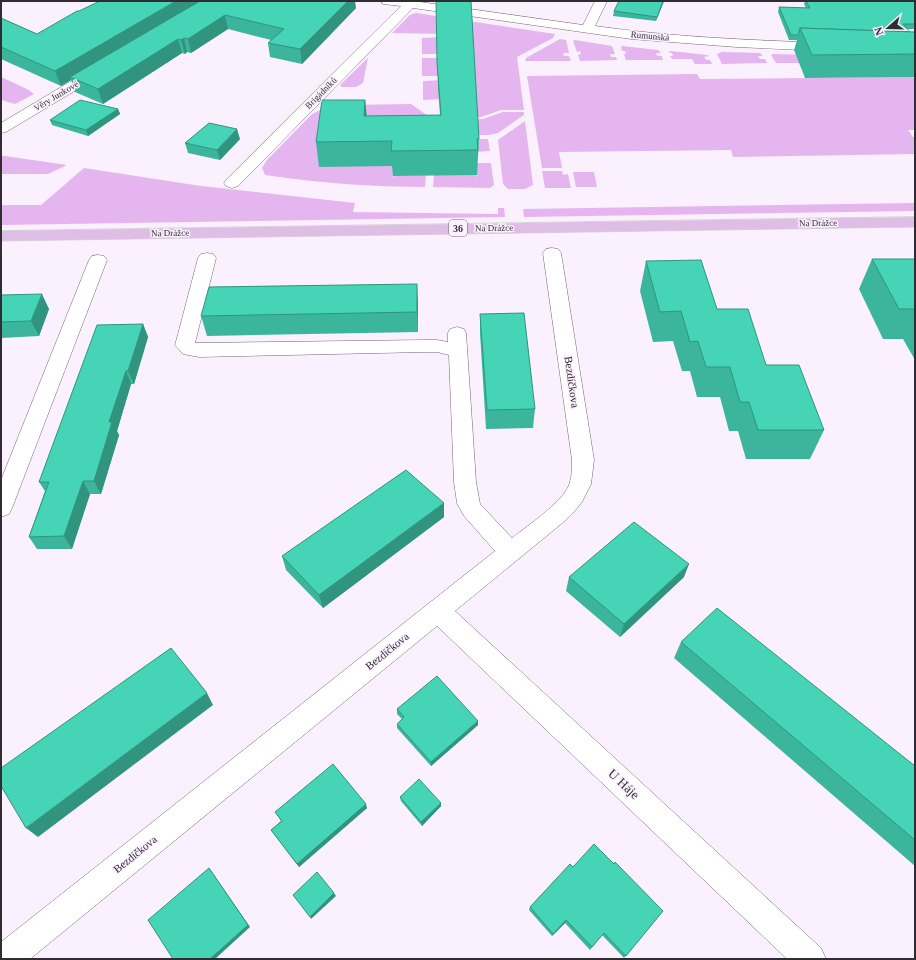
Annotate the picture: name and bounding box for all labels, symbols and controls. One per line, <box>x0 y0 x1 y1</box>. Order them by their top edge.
north arrow <box>868 8 908 48</box>
text: N <box>872 26 886 37</box>
street label: Rumunská <box>630 29 670 43</box>
street label: Brigádníků <box>303 75 339 111</box>
street label: Věry Junkové <box>32 79 80 113</box>
street label: Na Drážce <box>799 218 837 228</box>
road number: 36 <box>449 220 467 236</box>
street label: Na Drážce <box>475 223 513 233</box>
street label: Na Drážce <box>151 228 189 238</box>
street label: Bezdíčkova <box>562 355 582 409</box>
street label: Bezdíčkova <box>363 630 411 672</box>
street label: U Háje <box>605 766 643 802</box>
street label: Bezdíčkova <box>111 833 159 875</box>

